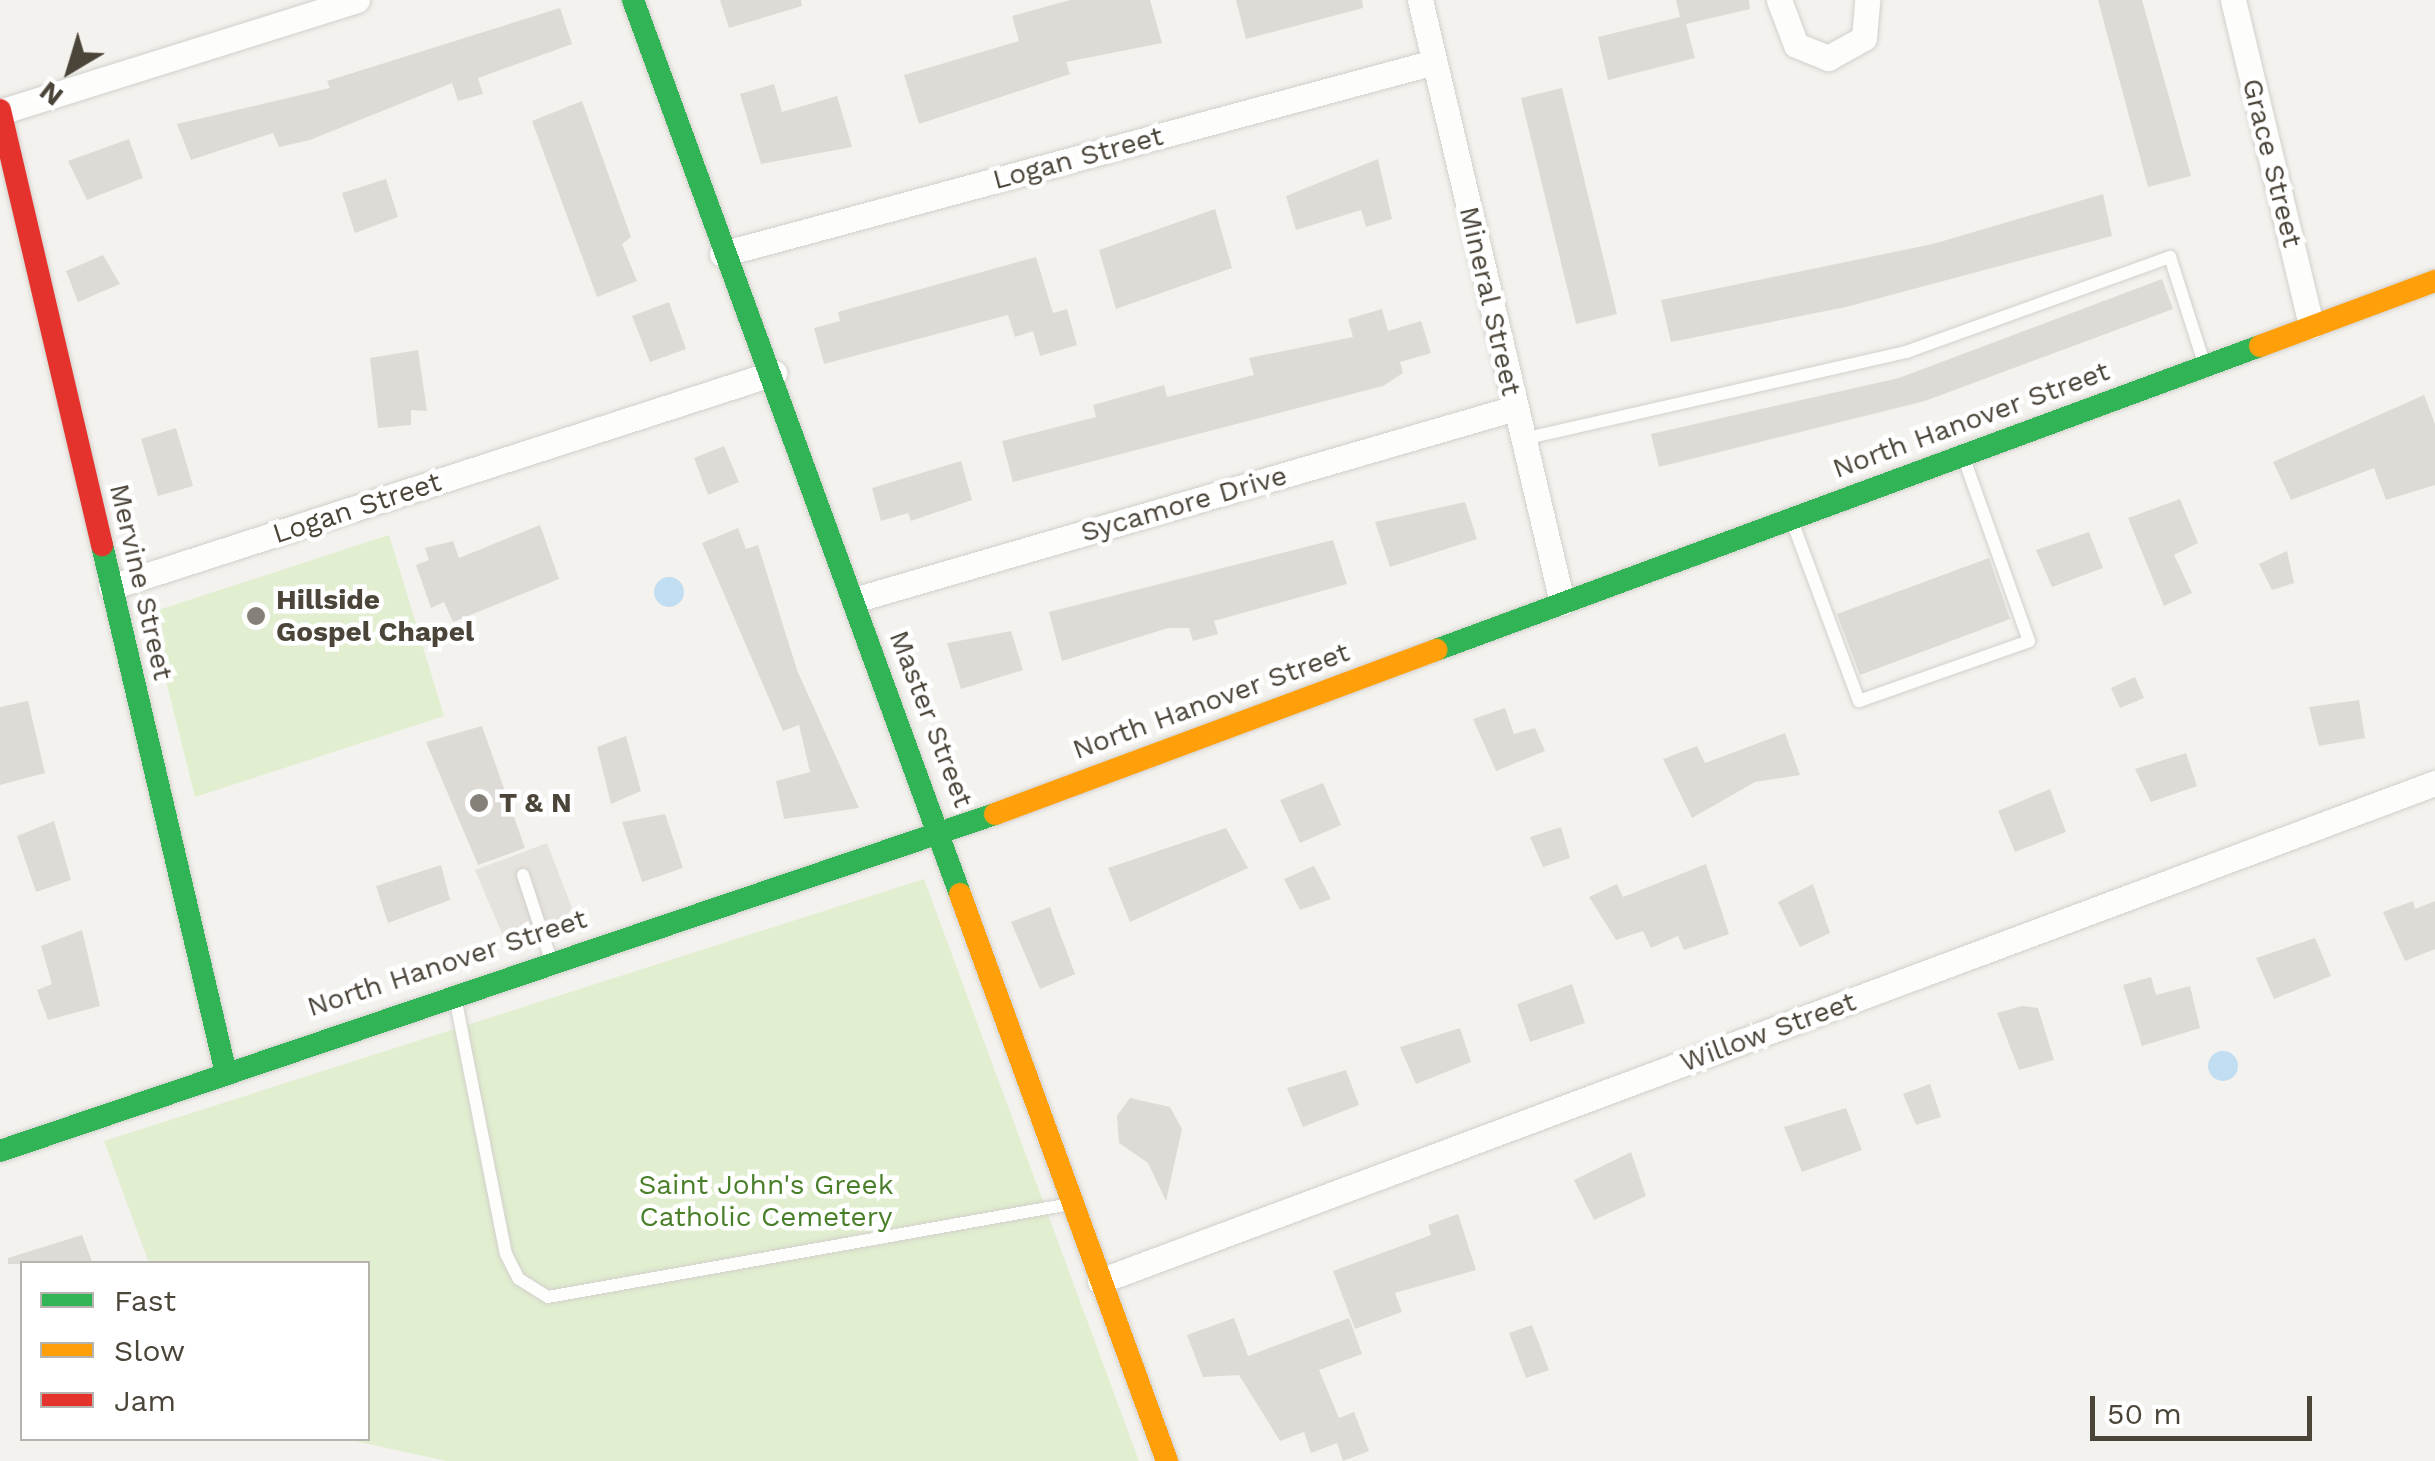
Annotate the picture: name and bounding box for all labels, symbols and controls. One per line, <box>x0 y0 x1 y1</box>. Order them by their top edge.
north arrow <box>20 20 120 120</box>
text: N <box>33 75 70 113</box>
street label: Grace Street <box>2235 75 2309 251</box>
street label: Logan Street <box>989 119 1167 197</box>
street label: Mineral Street <box>1452 203 1528 399</box>
street label: North Hanover Street <box>1828 354 2114 486</box>
street label: Sycamore Drive <box>1077 458 1291 550</box>
street label: Logan Street <box>269 465 445 551</box>
street label: Mervine Street <box>102 480 180 684</box>
place label: Hillside Gospel Chapel <box>276 583 474 649</box>
marker: Hillside Gospel Chapel <box>245 605 267 627</box>
street label: Master Street <box>882 625 980 813</box>
street label: North Hanover Street <box>1068 635 1354 767</box>
place label: T & N <box>499 786 572 820</box>
marker: T & N <box>468 792 490 814</box>
street label: North Hanover Street <box>303 902 591 1024</box>
street label: Willow Street <box>1675 985 1861 1079</box>
park label: Saint John's Greek Catholic Cemetery <box>638 1168 894 1234</box>
legend <box>20 1261 370 1441</box>
text: Fast <box>114 1283 176 1318</box>
text: Slow <box>114 1333 185 1368</box>
scale bar <box>2095 1376 2318 1438</box>
text: Jam <box>114 1383 176 1418</box>
text: 50 m <box>2107 1396 2182 1431</box>

